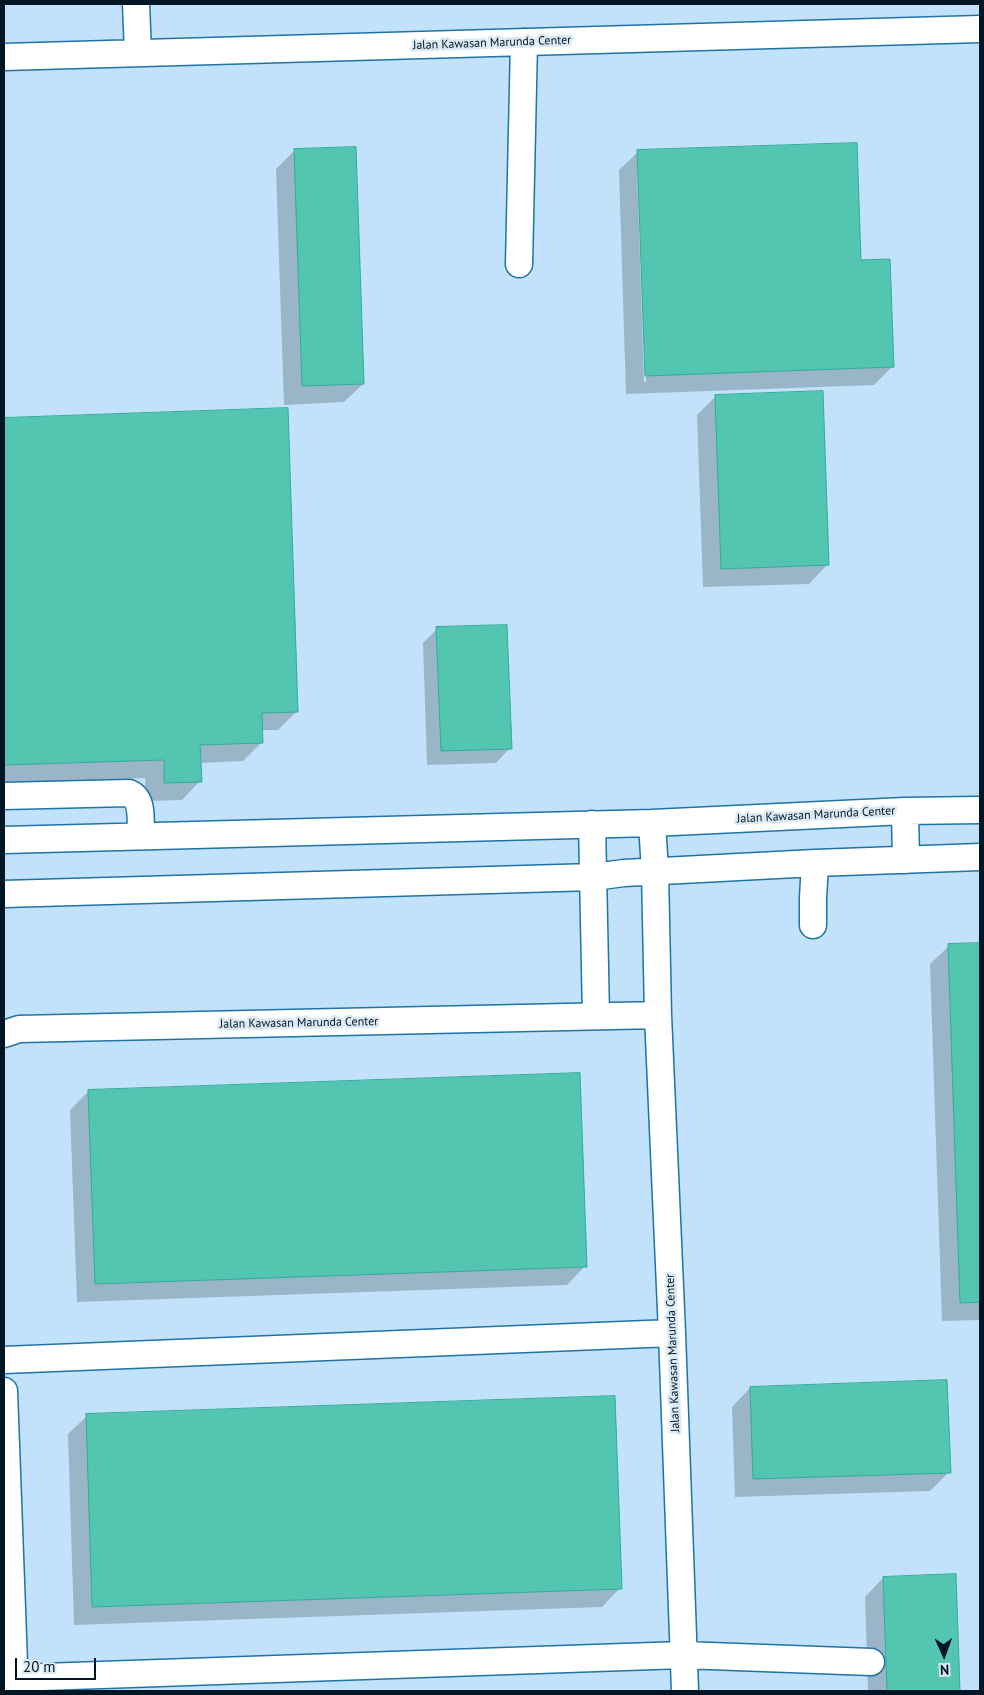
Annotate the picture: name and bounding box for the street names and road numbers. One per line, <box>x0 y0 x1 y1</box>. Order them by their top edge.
street label: Jalan Kawasan Marunda Center <box>413 33 571 53</box>
street label: Jalan Kawasan Marunda Center <box>736 804 896 826</box>
street label: Jalan Kawasan Marunda Center <box>220 1014 378 1032</box>
street label: Jalan Kawasan Marunda Center <box>663 1274 683 1432</box>

